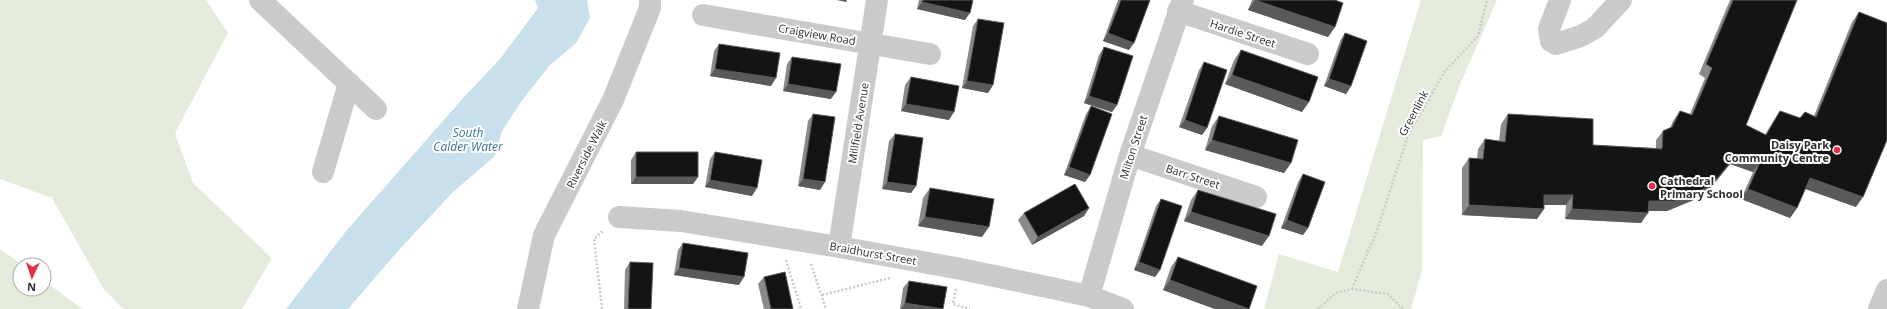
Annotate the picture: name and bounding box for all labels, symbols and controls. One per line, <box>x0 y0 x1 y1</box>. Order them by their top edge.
street label: Hardie Street <box>1208 15 1278 51</box>
street label: Craigview Road <box>777 20 857 48</box>
street label: Millfield Avenue <box>844 82 872 164</box>
street label: Greenlink <box>1395 87 1431 138</box>
street label: Milton Street <box>1116 113 1150 181</box>
street label: Riverside Walk <box>562 117 610 191</box>
water label: South Calder Water <box>433 124 504 155</box>
place label: Daisy Park Community Centre <box>1725 137 1829 165</box>
marker: Daisy Park Community Centre <box>1832 145 1842 155</box>
street label: Barr Street <box>1164 160 1222 192</box>
place label: Cathedral Primary School <box>1660 173 1743 201</box>
marker: Cathedral Primary School <box>1647 181 1657 191</box>
street label: Braidhurst Street <box>828 238 918 268</box>
north arrow <box>12 257 52 297</box>
text: N <box>27 280 36 295</box>

